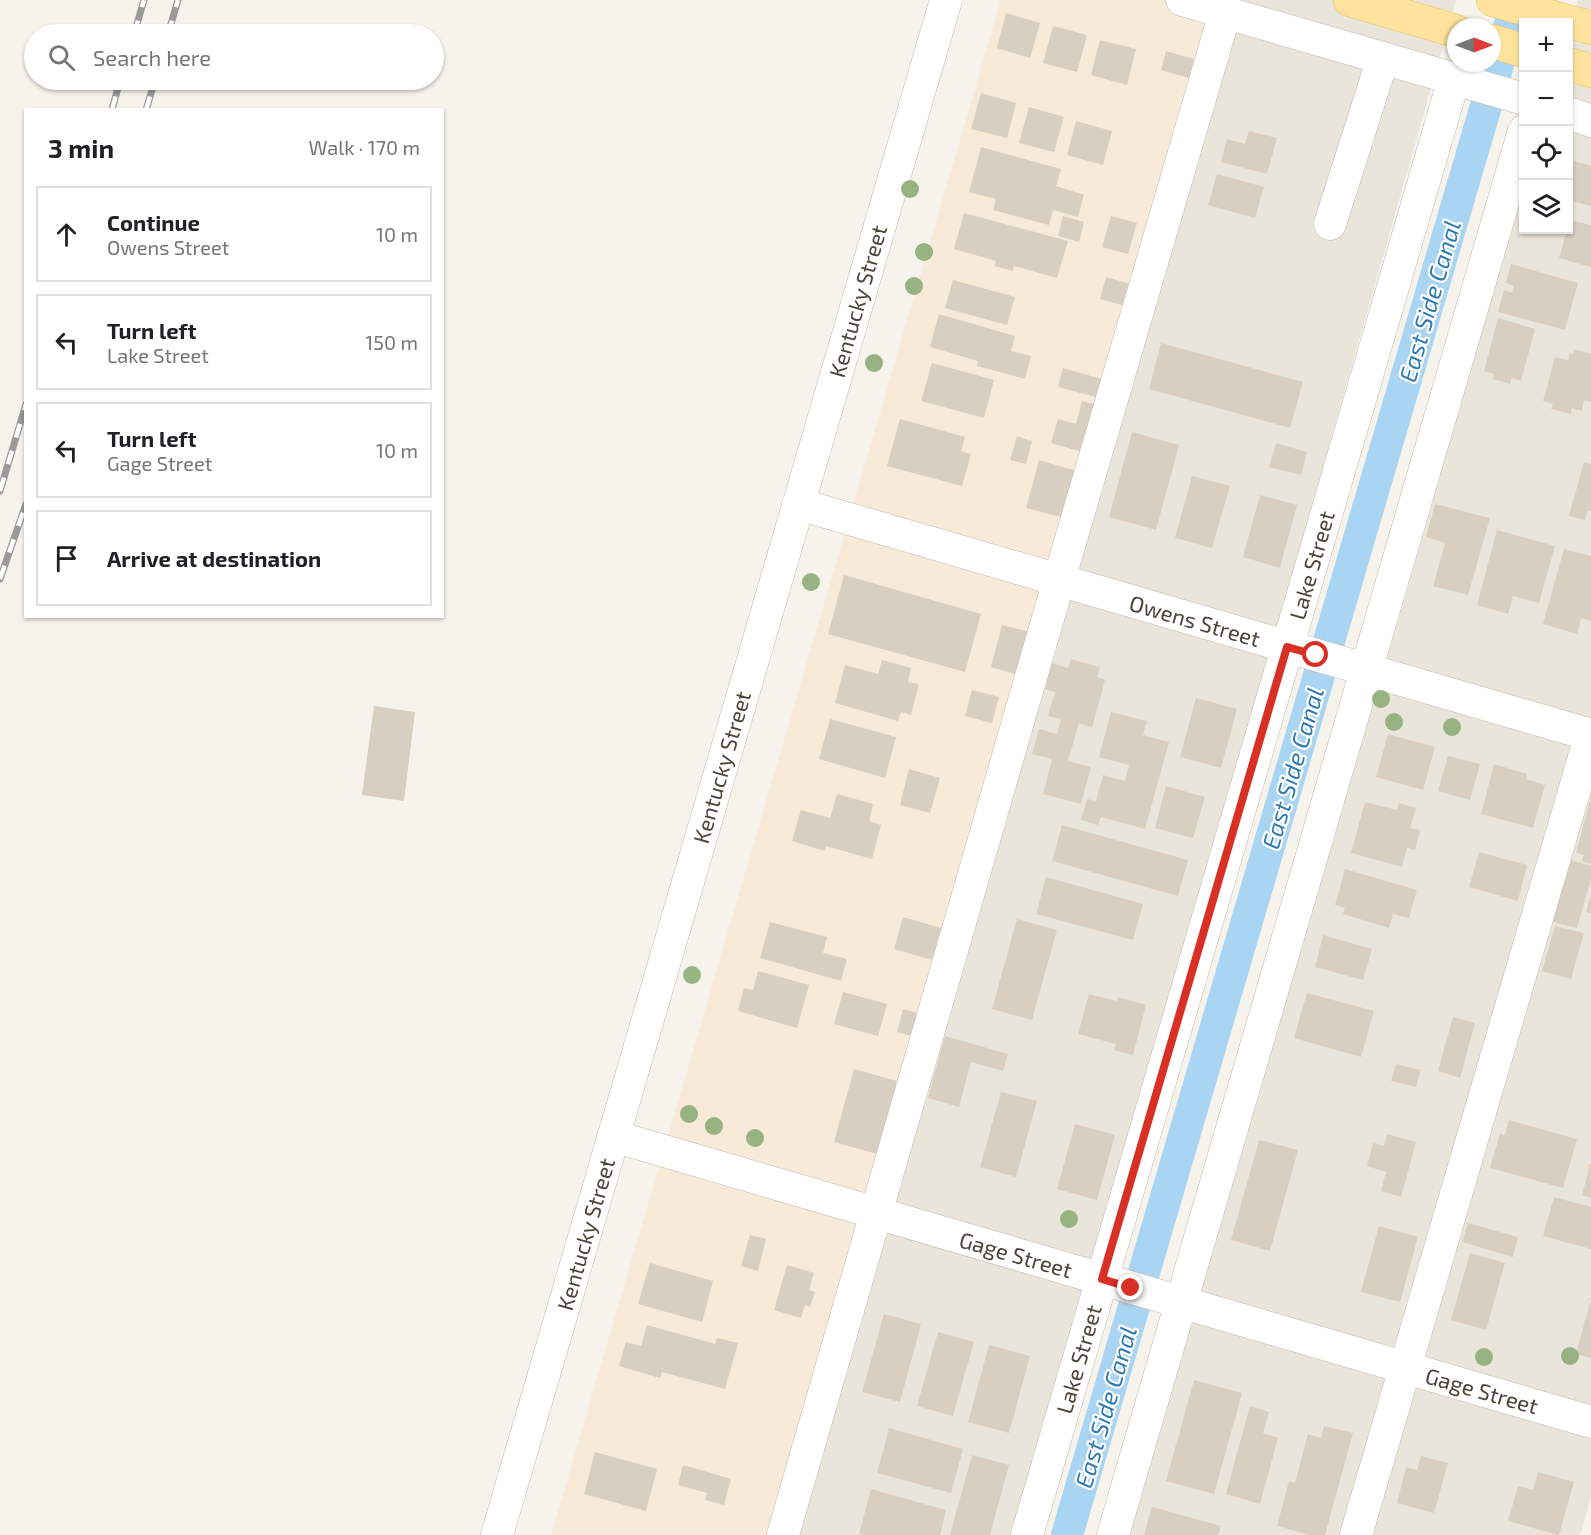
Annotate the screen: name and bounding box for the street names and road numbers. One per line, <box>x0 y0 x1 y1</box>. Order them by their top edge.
street label: Kentucky Street <box>823 222 891 380</box>
street label: Lake Street <box>1283 508 1339 622</box>
street label: Owens Street <box>1127 589 1263 651</box>
street label: Kentucky Street <box>687 688 755 846</box>
street label: Kentucky Street <box>551 1155 619 1313</box>
street label: Gage Street <box>957 1226 1075 1282</box>
street label: Lake Street <box>1050 1302 1106 1416</box>
street label: Gage Street <box>1423 1362 1541 1418</box>

